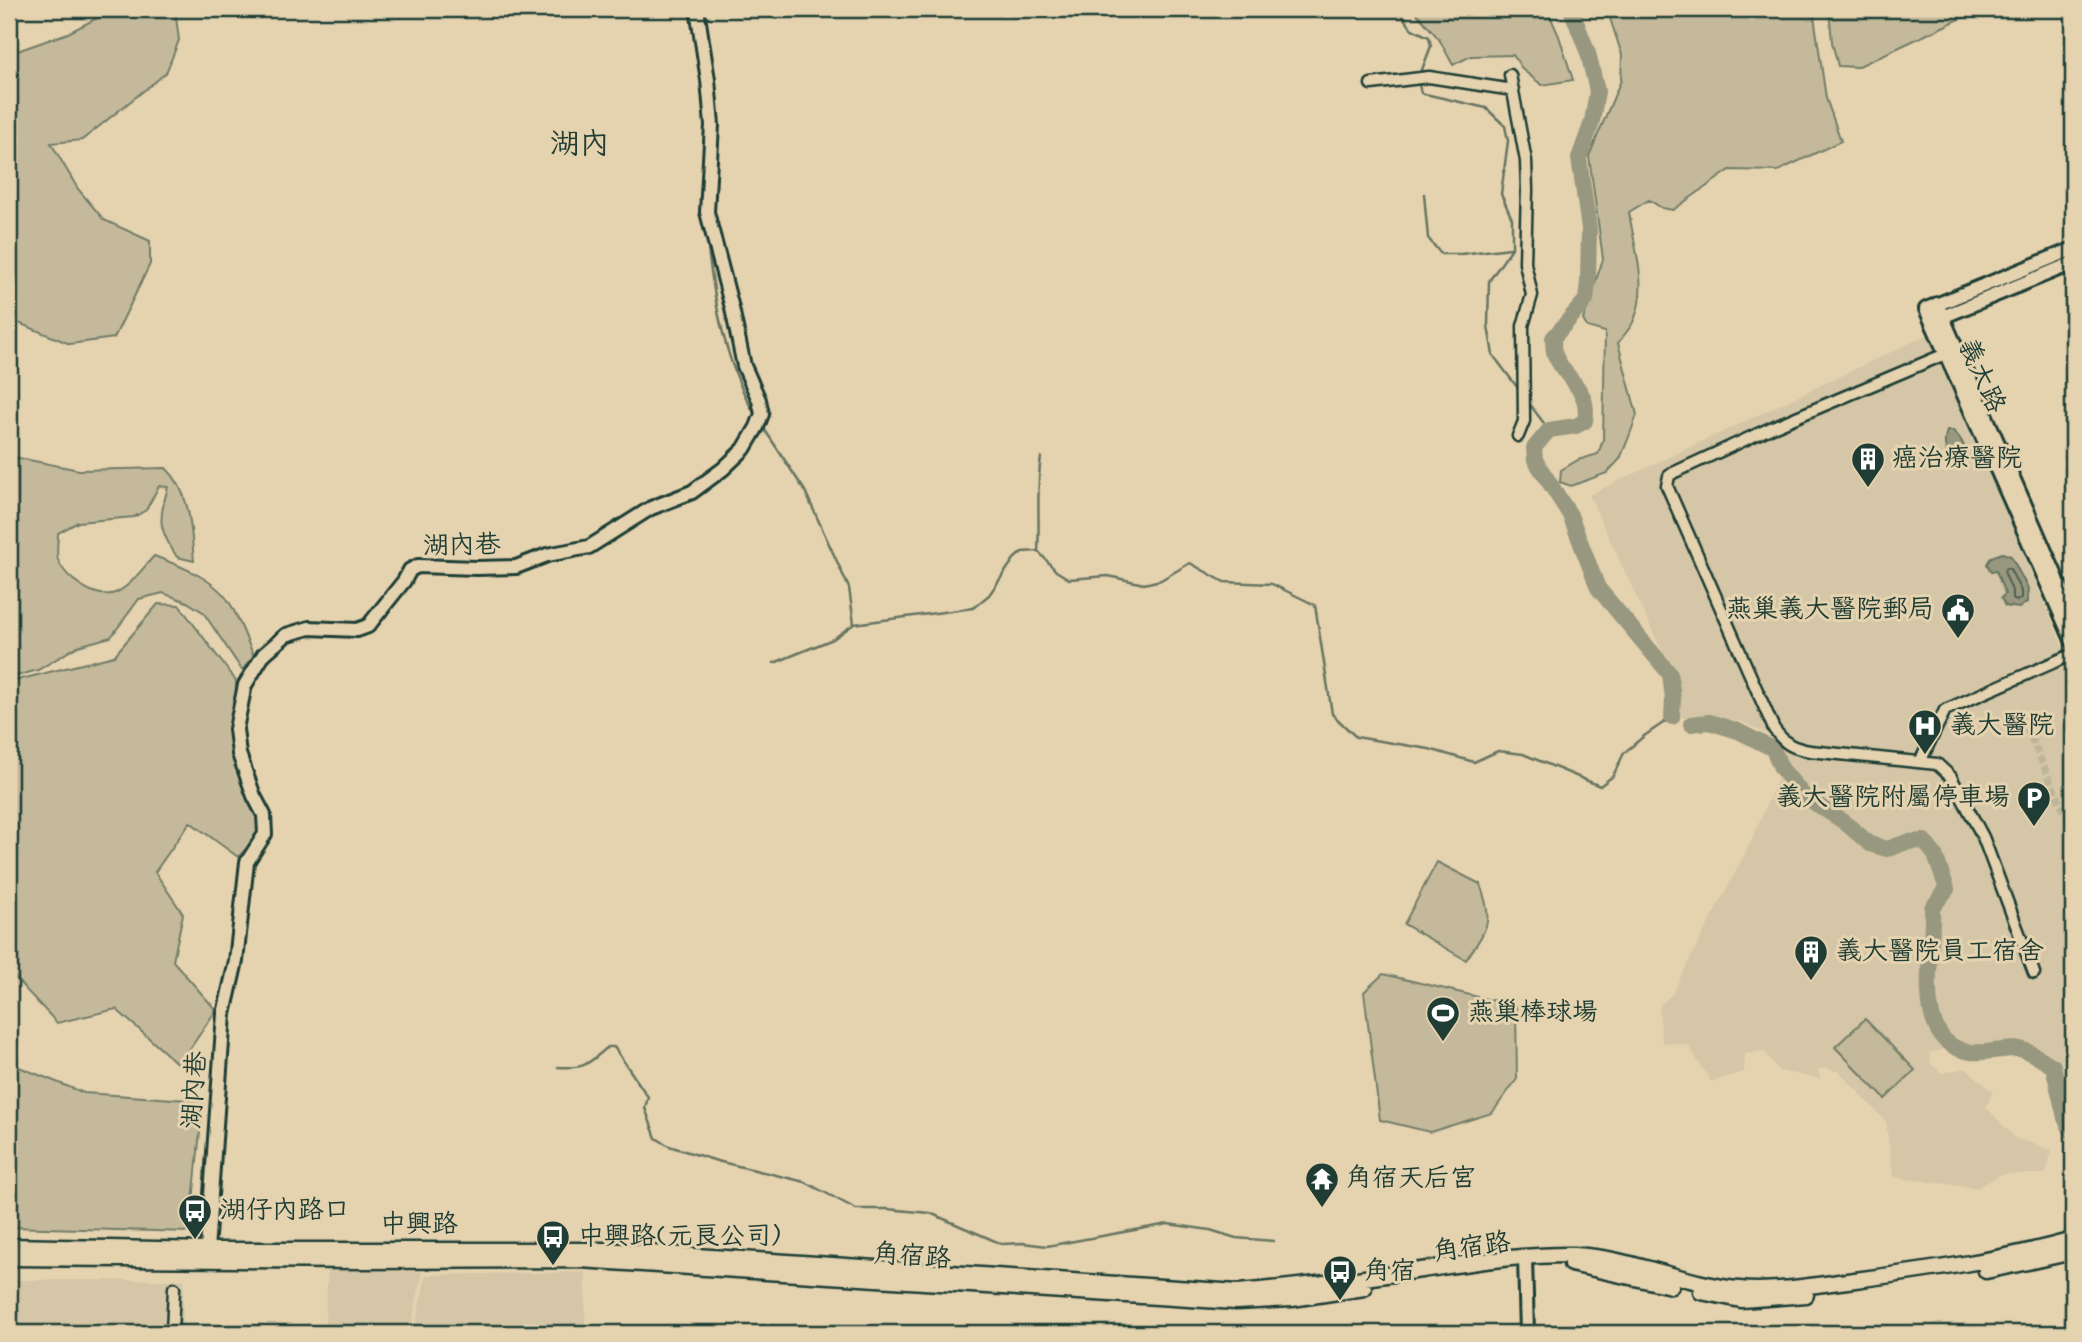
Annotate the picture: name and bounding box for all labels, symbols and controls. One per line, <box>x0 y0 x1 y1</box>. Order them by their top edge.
district label: 湖內 <box>550 125 610 164</box>
street label: 義大路 <box>1950 333 2012 419</box>
building icon: 癌治療醫院 <box>1849 440 1887 489</box>
place label: 癌治療醫院 <box>1892 442 2022 476</box>
street label: 湖內巷 <box>423 528 501 564</box>
public building icon: 燕巢義大醫院郵局 <box>1939 591 1977 640</box>
place label: 燕巢義大醫院郵局 <box>1726 593 1934 627</box>
hospital icon: 義大醫院 <box>1906 707 1944 756</box>
place label: 義大醫院 <box>1950 709 2054 743</box>
parking icon: 義大醫院附屬停車場 <box>2015 779 2053 828</box>
place label: 義大醫院附屬停車場 <box>1776 781 2010 815</box>
building icon: 義大醫院員工宿舍 <box>1792 933 1830 982</box>
place label: 義大醫院員工宿舍 <box>1836 935 2044 969</box>
sports icon: 燕巢棒球場 <box>1424 994 1462 1043</box>
place label: 燕巢棒球場 <box>1468 996 1598 1030</box>
street label: 湖內巷 <box>175 1050 215 1130</box>
temple icon: 角宿天后宮 <box>1303 1160 1341 1209</box>
place label: 角宿天后宮 <box>1346 1162 1476 1196</box>
bus stop icon: 湖仔內路口 <box>176 1192 214 1241</box>
place label: 湖仔內路口 <box>220 1194 350 1228</box>
street label: 中興路 <box>380 1208 458 1242</box>
bus stop icon: 中興路(元良公司) <box>534 1218 572 1267</box>
place label: 中興路(元良公司) <box>578 1220 780 1254</box>
street label: 角宿路 <box>1431 1226 1513 1270</box>
street label: 角宿路 <box>872 1237 952 1277</box>
bus stop icon: 角宿 <box>1321 1253 1359 1302</box>
place label: 角宿 <box>1364 1255 1416 1289</box>

